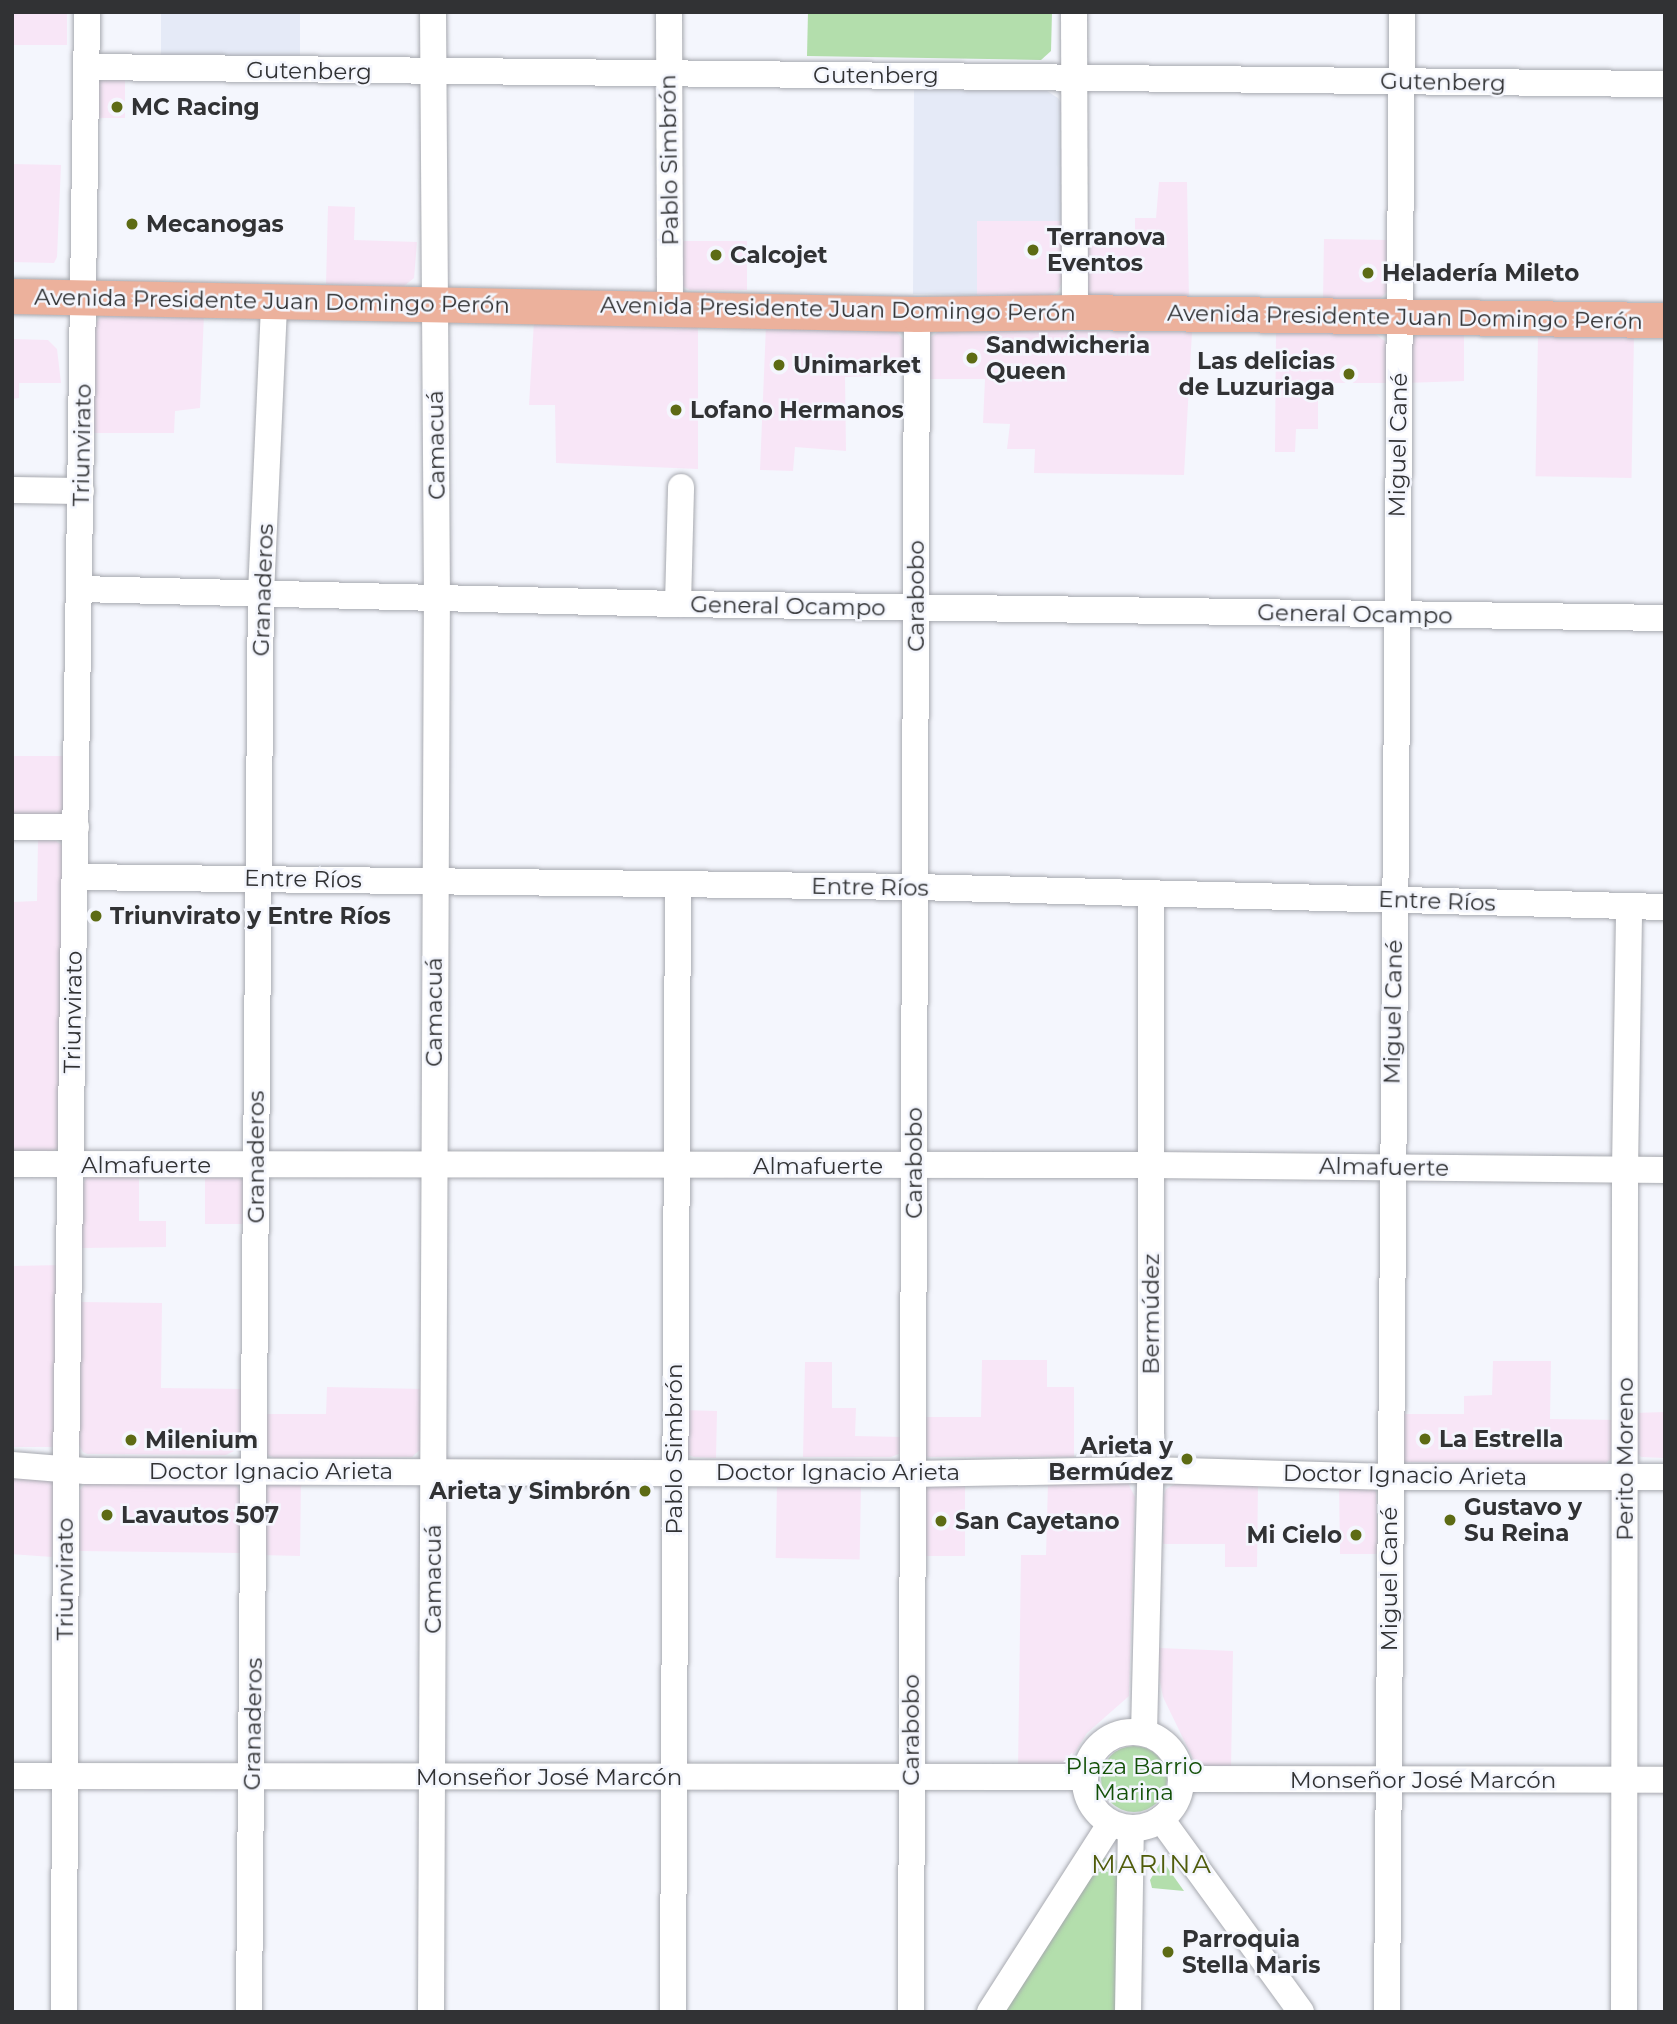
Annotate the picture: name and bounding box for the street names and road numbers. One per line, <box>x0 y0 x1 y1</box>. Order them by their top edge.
street label: Gutenberg <box>246 56 372 86</box>
street label: Gutenberg <box>813 61 939 89</box>
street label: Gutenberg <box>1380 67 1506 97</box>
street label: Pablo Simbrón <box>654 74 684 246</box>
street label: Avenida Presidente Juan Domingo Perón <box>34 283 510 319</box>
street label: Avenida Presidente Juan Domingo Perón <box>600 291 1076 327</box>
street label: Avenida Presidente Juan Domingo Perón <box>1167 299 1643 335</box>
street label: Miguel Cané <box>1383 372 1413 518</box>
street label: Triunvirato <box>67 383 97 507</box>
street label: Camacuá <box>421 390 451 500</box>
street label: Granaderos <box>247 523 279 657</box>
street label: Carabobo <box>902 540 930 652</box>
street label: General Ocampo <box>690 590 886 622</box>
street label: General Ocampo <box>1257 598 1453 630</box>
street label: Entre Ríos <box>244 864 362 894</box>
street label: Entre Ríos <box>811 872 929 902</box>
street label: Entre Ríos <box>1378 885 1496 917</box>
street label: Miguel Cané <box>1378 939 1408 1085</box>
street label: Triunvirato <box>58 950 88 1074</box>
street label: Camacuá <box>420 957 448 1067</box>
street label: Granaderos <box>242 1091 270 1223</box>
street label: Carabobo <box>900 1107 928 1219</box>
street label: Almafuerte <box>81 1151 211 1179</box>
street label: Almafuerte <box>753 1152 883 1180</box>
street label: Almafuerte <box>1319 1152 1449 1182</box>
street label: Bermúdez <box>1137 1253 1165 1375</box>
street label: Pablo Simbrón <box>660 1363 688 1535</box>
street label: Perito Moreno <box>1611 1377 1639 1541</box>
street label: Doctor Ignacio Arieta <box>149 1457 393 1485</box>
street label: Doctor Ignacio Arieta <box>716 1458 960 1486</box>
street label: Doctor Ignacio Arieta <box>1283 1459 1527 1491</box>
street label: Miguel Cané <box>1375 1507 1403 1651</box>
street label: Triunvirato <box>51 1518 79 1640</box>
street label: Camacuá <box>419 1524 447 1634</box>
street label: Granaderos <box>238 1657 268 1791</box>
street label: Carabobo <box>897 1674 925 1786</box>
street label: Monseñor José Marcón <box>416 1763 682 1791</box>
street label: Monseñor José Marcón <box>1290 1766 1556 1794</box>

